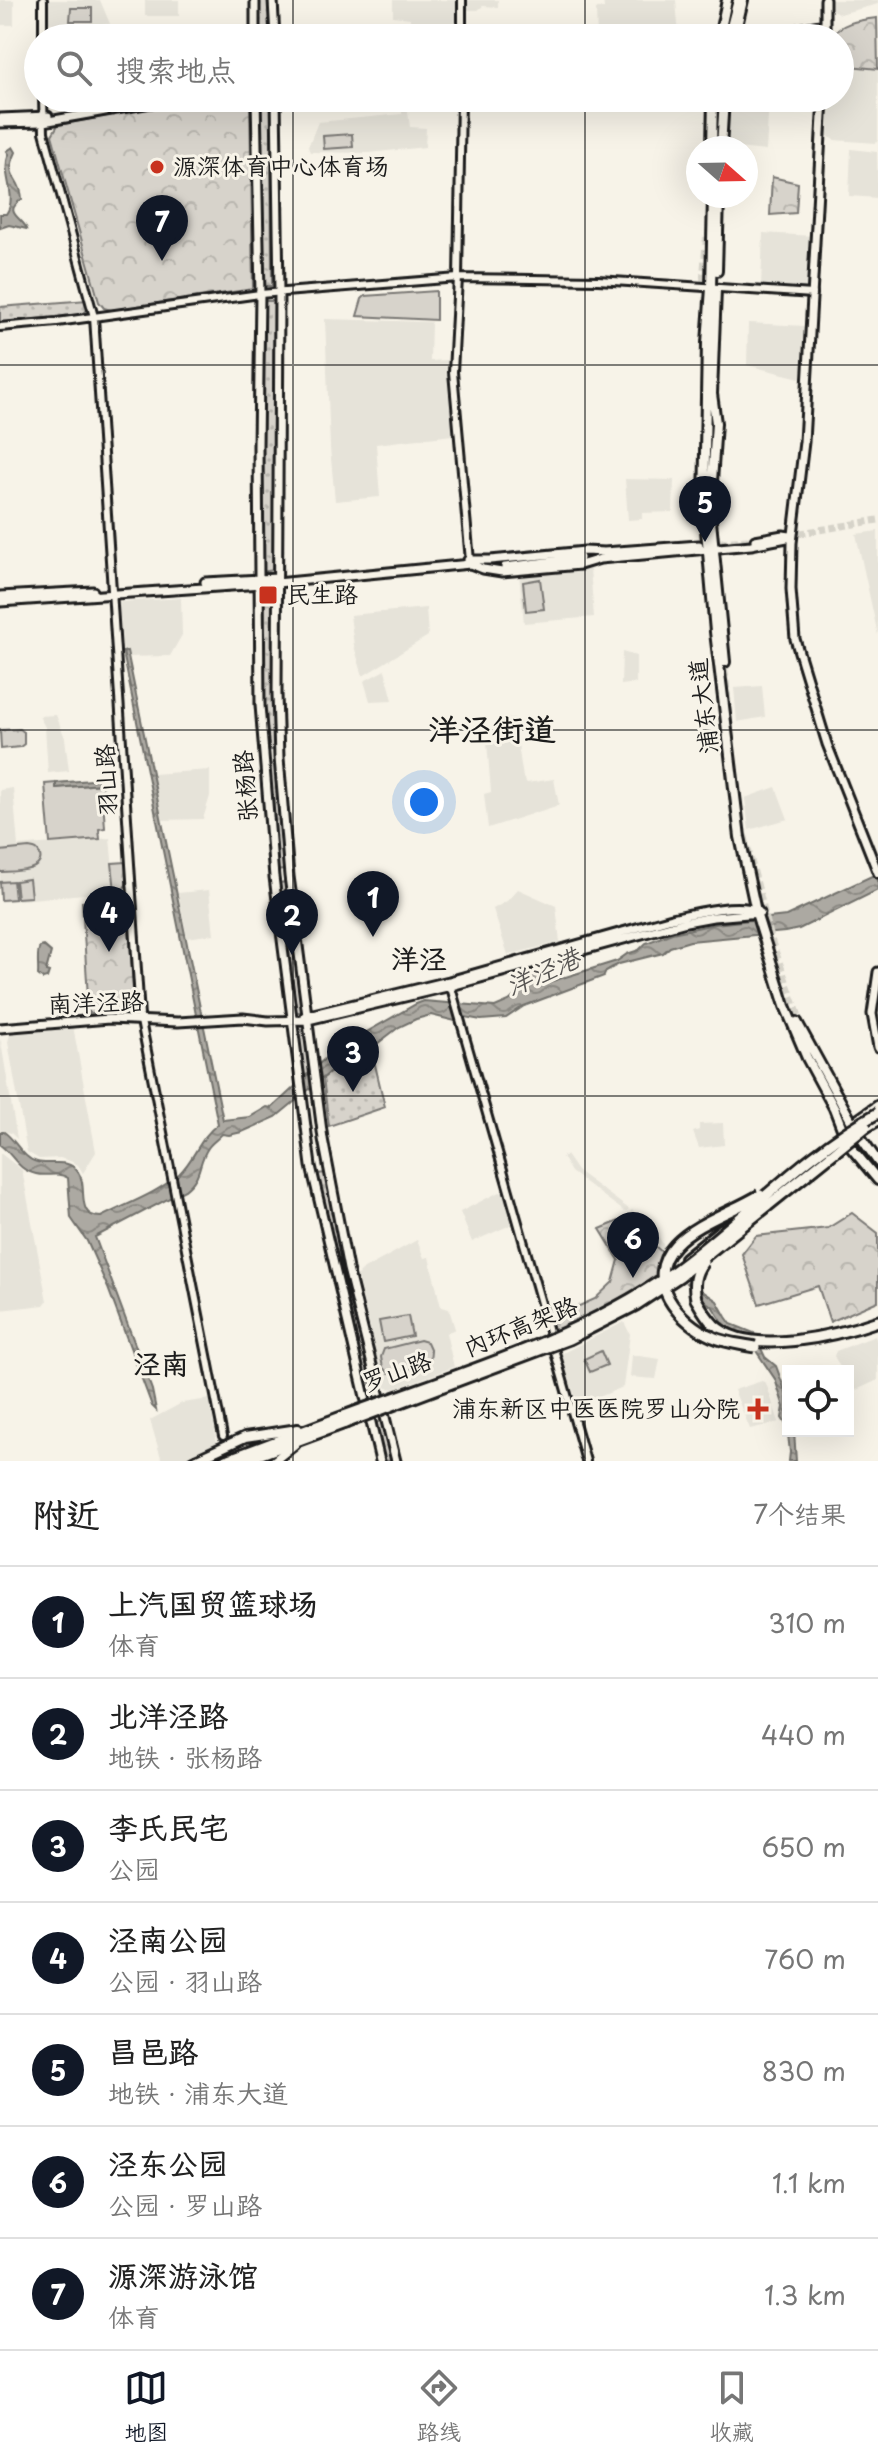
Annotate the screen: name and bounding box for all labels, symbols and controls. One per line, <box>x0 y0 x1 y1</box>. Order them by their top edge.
search box <box>24 24 854 112</box>
icon: search <box>52 46 96 90</box>
text: 搜索地点 <box>116 46 236 91</box>
north arrow <box>686 136 758 208</box>
place label: 源深体育中心体育场 <box>173 147 389 183</box>
marker: 源深体育中心体育场 <box>148 158 166 176</box>
pin: 7 <box>136 195 188 261</box>
pin: 5 <box>679 476 731 542</box>
place label: 民生路 <box>286 575 358 611</box>
marker: 民生路 <box>257 584 279 606</box>
street label: 浦东大道 <box>678 656 726 756</box>
district label: 洋泾街道 <box>428 704 556 752</box>
street label: 羽山路 <box>85 743 125 817</box>
street label: 张杨路 <box>223 749 265 824</box>
your location <box>404 782 444 822</box>
pin: 1 <box>347 871 399 937</box>
pin: 4 <box>83 886 135 952</box>
pin: 2 <box>266 889 318 955</box>
district label: 洋泾 <box>391 936 447 979</box>
water label: 洋泾港 <box>499 936 589 1004</box>
street label: 南洋泾路 <box>47 981 145 1021</box>
pin: 3 <box>327 1026 379 1092</box>
pin: 6 <box>607 1212 659 1278</box>
street label: 内环高架路 <box>458 1286 583 1364</box>
district label: 泾南 <box>133 1341 189 1384</box>
street label: 罗山路 <box>356 1341 436 1399</box>
map controls <box>782 1365 854 1437</box>
button: locate <box>782 1365 854 1437</box>
place label: 浦东新区中医医院罗山分院 <box>452 1389 740 1425</box>
marker: 浦东新区中医医院罗山分院 <box>747 1398 769 1420</box>
text: 附近 <box>32 1487 100 1539</box>
text: 7个结果 <box>753 1494 846 1533</box>
text: 上汽国贸篮球场 <box>108 1580 318 1625</box>
text: 1 <box>52 1603 64 1642</box>
text: 310 m <box>768 1603 846 1642</box>
text: 体育 <box>108 1625 160 1664</box>
text: 北洋泾路 <box>108 1692 228 1737</box>
text: 2 <box>49 1715 67 1754</box>
text: 440 m <box>761 1715 846 1754</box>
text: 地铁 · 张杨路 <box>108 1737 262 1776</box>
text: 李氏民宅 <box>108 1804 228 1849</box>
text: 3 <box>49 1827 67 1866</box>
text: 650 m <box>761 1827 846 1866</box>
text: 公园 <box>108 1849 160 1888</box>
text: 泾南公园 <box>108 1916 228 1961</box>
text: 4 <box>49 1939 67 1978</box>
text: 760 m <box>764 1939 846 1978</box>
text: 公园 · 羽山路 <box>108 1961 262 2000</box>
text: 昌邑路 <box>108 2028 198 2073</box>
text: 5 <box>50 2051 66 2090</box>
text: 830 m <box>762 2051 846 2090</box>
text: 地铁 · 浦东大道 <box>108 2073 288 2112</box>
text: 泾东公园 <box>108 2140 228 2185</box>
text: 6 <box>49 2163 67 2202</box>
text: 1.1 km <box>772 2163 846 2202</box>
text: 公园 · 罗山路 <box>108 2185 262 2224</box>
text: 源深游泳馆 <box>108 2252 258 2297</box>
text: 7 <box>51 2275 65 2314</box>
text: 1.3 km <box>764 2275 846 2314</box>
text: 体育 <box>108 2297 160 2336</box>
tab: 地图 <box>124 2366 168 2447</box>
tab: 路线 <box>417 2366 461 2447</box>
tab: 收藏 <box>710 2366 754 2447</box>

